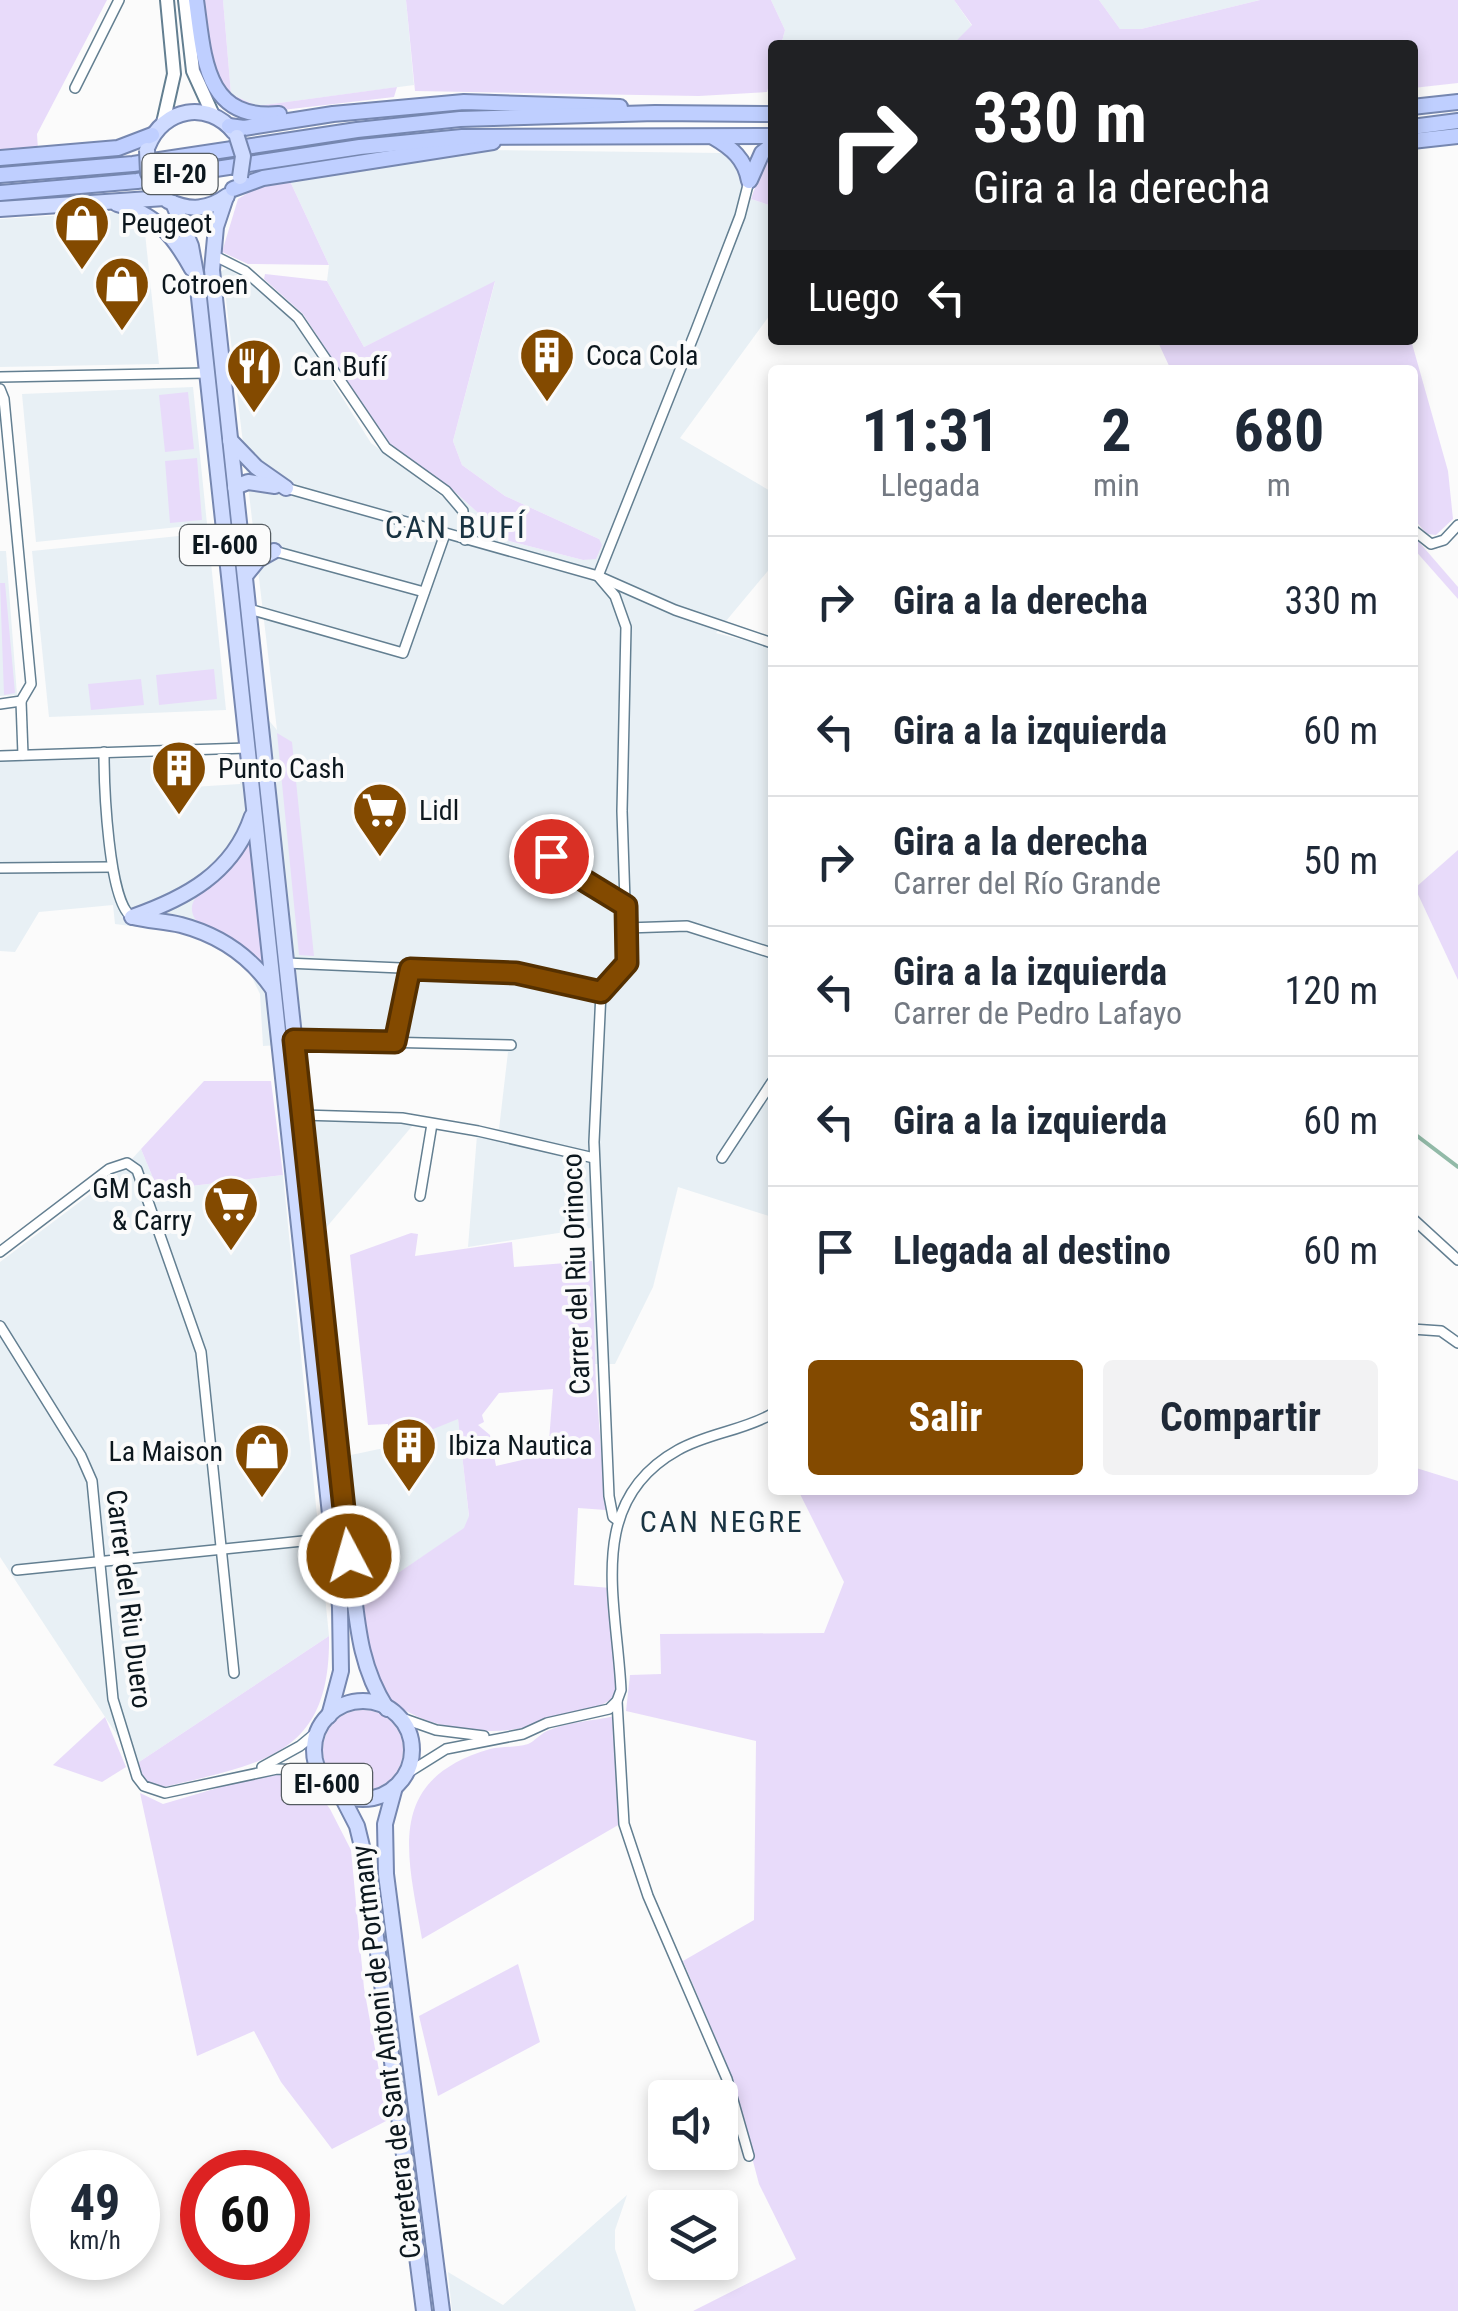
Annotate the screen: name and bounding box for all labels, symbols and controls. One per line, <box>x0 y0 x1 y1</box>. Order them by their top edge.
text: 330 m <box>973 77 1147 159</box>
icon: right <box>808 80 938 210</box>
road number: EI-20 <box>142 154 218 194</box>
text: Gira a la derecha <box>973 161 1271 214</box>
shop icon: Peugeot <box>52 193 112 272</box>
place label: Peugeot <box>121 207 212 240</box>
shop icon: Cotroen <box>92 254 152 333</box>
place label: Cotroen <box>161 268 248 301</box>
icon: left <box>919 270 974 325</box>
text: Luego <box>808 276 899 320</box>
building icon: Coca Cola <box>517 325 577 404</box>
restaurant icon: Can Bufí <box>224 336 284 415</box>
place label: Coca Cola <box>586 339 698 372</box>
place label: Can Bufí <box>293 350 388 383</box>
text: 11:31 <box>862 395 999 466</box>
text: 2 <box>1101 395 1132 466</box>
text: 680 <box>1233 395 1324 466</box>
text: Llegada <box>881 466 980 504</box>
text: min <box>1093 466 1140 504</box>
text: m <box>1267 466 1291 504</box>
district label: CAN BUFÍ <box>385 508 527 546</box>
road number: EI-600 <box>180 525 270 565</box>
icon: right <box>808 574 863 629</box>
text: Gira a la derecha <box>893 579 1148 623</box>
text: 330 m <box>1284 579 1378 623</box>
icon: left <box>808 704 863 759</box>
text: Gira a la izquierda <box>893 709 1167 753</box>
text: 60 m <box>1303 709 1378 753</box>
building icon: Punto Cash <box>149 738 209 817</box>
place label: Punto Cash <box>218 752 345 785</box>
supermarket icon: Lidl <box>350 780 410 859</box>
place label: Lidl <box>419 794 459 827</box>
pin <box>509 814 594 899</box>
text: Gira a la derecha <box>893 820 1148 864</box>
icon: arrive <box>524 829 579 884</box>
icon: right <box>808 834 863 889</box>
text: 50 m <box>1303 839 1378 883</box>
text: Carrer del Río Grande <box>893 864 1161 902</box>
text: Gira a la izquierda <box>893 950 1167 994</box>
icon: left <box>808 964 863 1019</box>
text: 120 m <box>1284 969 1378 1013</box>
text: Carrer de Pedro Lafayo <box>893 994 1182 1032</box>
icon: left <box>808 1094 863 1149</box>
text: Gira a la izquierda <box>893 1099 1167 1143</box>
text: 60 m <box>1303 1099 1378 1143</box>
street label: Carrer del Riu Orinoco <box>555 1153 597 1395</box>
place label: GM Cash & Carry <box>92 1172 192 1237</box>
supermarket icon: GM Cash & Carry <box>201 1174 261 1253</box>
icon: arrive <box>808 1224 863 1279</box>
text: Llegada al destino <box>893 1229 1171 1273</box>
text: 60 m <box>1303 1229 1378 1273</box>
button: Salir <box>808 1360 1083 1475</box>
button: Compartir <box>1103 1360 1378 1475</box>
building icon: Ibiza Nautica <box>379 1415 439 1494</box>
shop icon: La Maison <box>232 1421 292 1500</box>
place label: Ibiza Nautica <box>448 1429 593 1462</box>
place label: La Maison <box>108 1435 223 1468</box>
street label: Carrer del Riu Duero <box>99 1488 159 1710</box>
position arrow <box>297 1504 401 1608</box>
district label: CAN NEGRE <box>640 1504 804 1539</box>
road number: EI-600 <box>282 1764 372 1804</box>
street label: Carretera de Sant Antoni de Portmany <box>344 1843 428 2261</box>
map controls <box>648 2080 738 2280</box>
button: sound <box>648 2080 738 2170</box>
speed limit sign: 60 <box>180 2150 310 2280</box>
text: 49 <box>70 2174 120 2232</box>
button: layers <box>648 2190 738 2280</box>
text: km/h <box>69 2226 121 2255</box>

